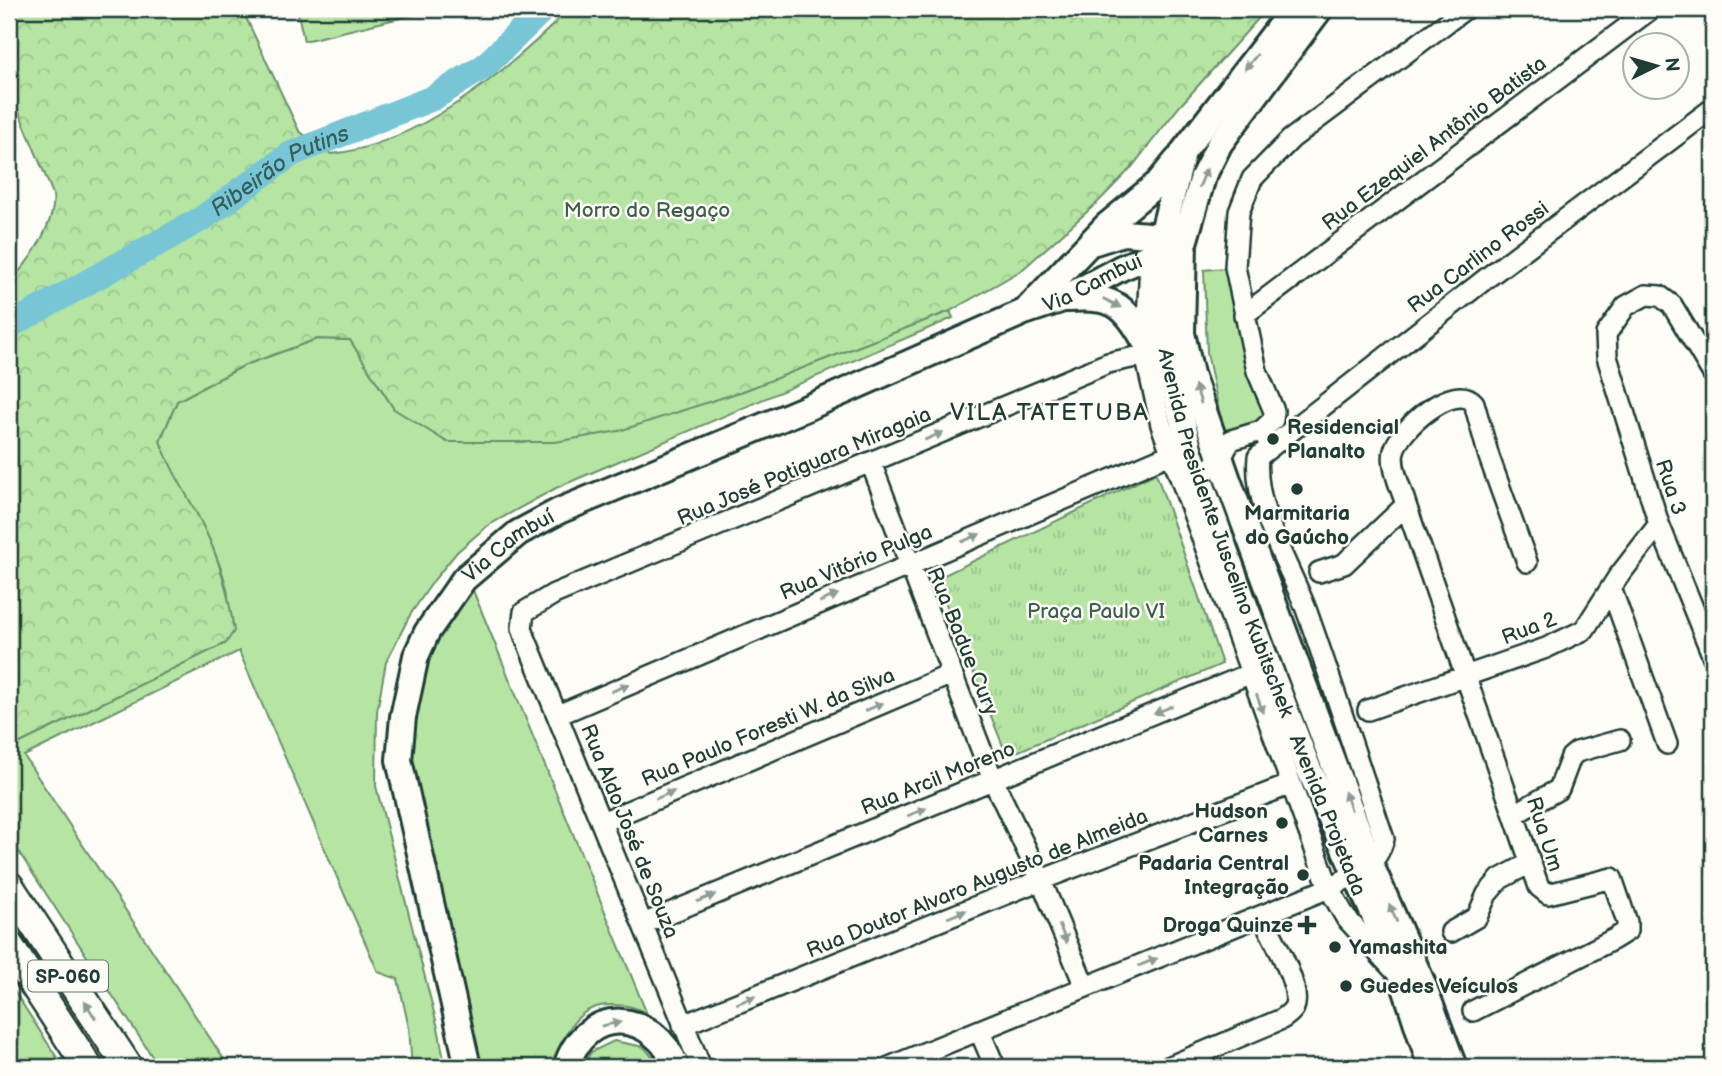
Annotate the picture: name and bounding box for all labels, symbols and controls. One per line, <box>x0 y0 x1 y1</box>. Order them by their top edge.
north arrow <box>1620 32 1690 102</box>
street label: Rua Ezequiel Antônio Batista <box>1317 51 1551 236</box>
one-way arrow <box>1244 53 1258 71</box>
text: N <box>1659 57 1684 73</box>
water label: Ribeirão Putins <box>205 119 354 223</box>
one-way arrow <box>1198 167 1209 188</box>
street label: Rua Carlino Rossi <box>1403 196 1554 319</box>
park label: Morro do Regaço <box>564 198 730 223</box>
street label: Via Cambuí <box>1040 248 1147 318</box>
one-way arrow <box>1102 298 1122 309</box>
street label: Avenida Presidente Juscelino Kubitschek <box>1153 348 1300 722</box>
one-way arrow <box>1192 384 1203 405</box>
district label: VILA TATETUBA <box>950 398 1150 427</box>
street label: Rua José Potiguara Miragaia <box>674 402 935 531</box>
place label: Residencial Planalto <box>1287 415 1399 464</box>
one-way arrow <box>924 431 945 442</box>
marker: Residencial Planalto <box>1265 431 1281 447</box>
street label: Rua 3 <box>1650 456 1691 518</box>
marker: Marmitaria do Gaúcho <box>1289 481 1305 497</box>
place label: Marmitaria do Gaúcho <box>1244 501 1350 550</box>
street label: Via Cambuí <box>457 504 559 588</box>
street label: Rua Vitório Pulga <box>776 519 936 606</box>
one-way arrow <box>961 532 981 544</box>
street label: Rua Badue Cury <box>922 564 1004 719</box>
one-way arrow <box>819 592 840 603</box>
park label: Praça Paulo VI <box>1027 599 1165 624</box>
street label: Rua 2 <box>1498 606 1561 650</box>
street label: Rua Paulo Foresti W. da Silva <box>638 663 898 792</box>
one-way arrow <box>610 682 631 693</box>
one-way arrow <box>1255 693 1266 714</box>
one-way arrow <box>864 701 885 712</box>
one-way arrow <box>1153 704 1174 715</box>
street label: Rua Aldo José de Souza <box>575 720 684 942</box>
street label: Avenida Projetada <box>1284 731 1371 900</box>
street label: Rua Arcil Moreno <box>857 736 1019 821</box>
one-way arrow <box>654 790 675 801</box>
one-way arrow <box>1343 790 1354 811</box>
street label: Rua Um <box>1521 794 1568 875</box>
place label: Hudson Carnes <box>1194 799 1268 848</box>
street label: Rua Doutor Alvaro Augusto de Almeida <box>803 803 1151 964</box>
one-way arrow <box>907 806 928 817</box>
marker: Hudson Carnes <box>1274 815 1290 831</box>
place label: Padaria Central Integração <box>1138 851 1289 900</box>
marker: Padaria Central Integração <box>1295 867 1311 883</box>
one-way arrow <box>696 892 717 903</box>
one-way arrow <box>1387 902 1398 923</box>
one-way arrow <box>947 908 968 919</box>
place label: Droga Quinze <box>1162 913 1293 938</box>
marker: Droga Quinze <box>1299 917 1315 933</box>
one-way arrow <box>1057 923 1068 944</box>
place label: Yamashita <box>1349 935 1448 960</box>
marker: Yamashita <box>1327 939 1343 955</box>
one-way arrow <box>1138 956 1159 967</box>
road number: SP-060 <box>28 960 108 992</box>
place label: Guedes Veículos <box>1360 974 1518 999</box>
marker: Guedes Veículos <box>1338 978 1354 994</box>
one-way arrow <box>736 994 757 1005</box>
one-way arrow <box>84 1000 97 1020</box>
one-way arrow <box>601 1018 623 1029</box>

